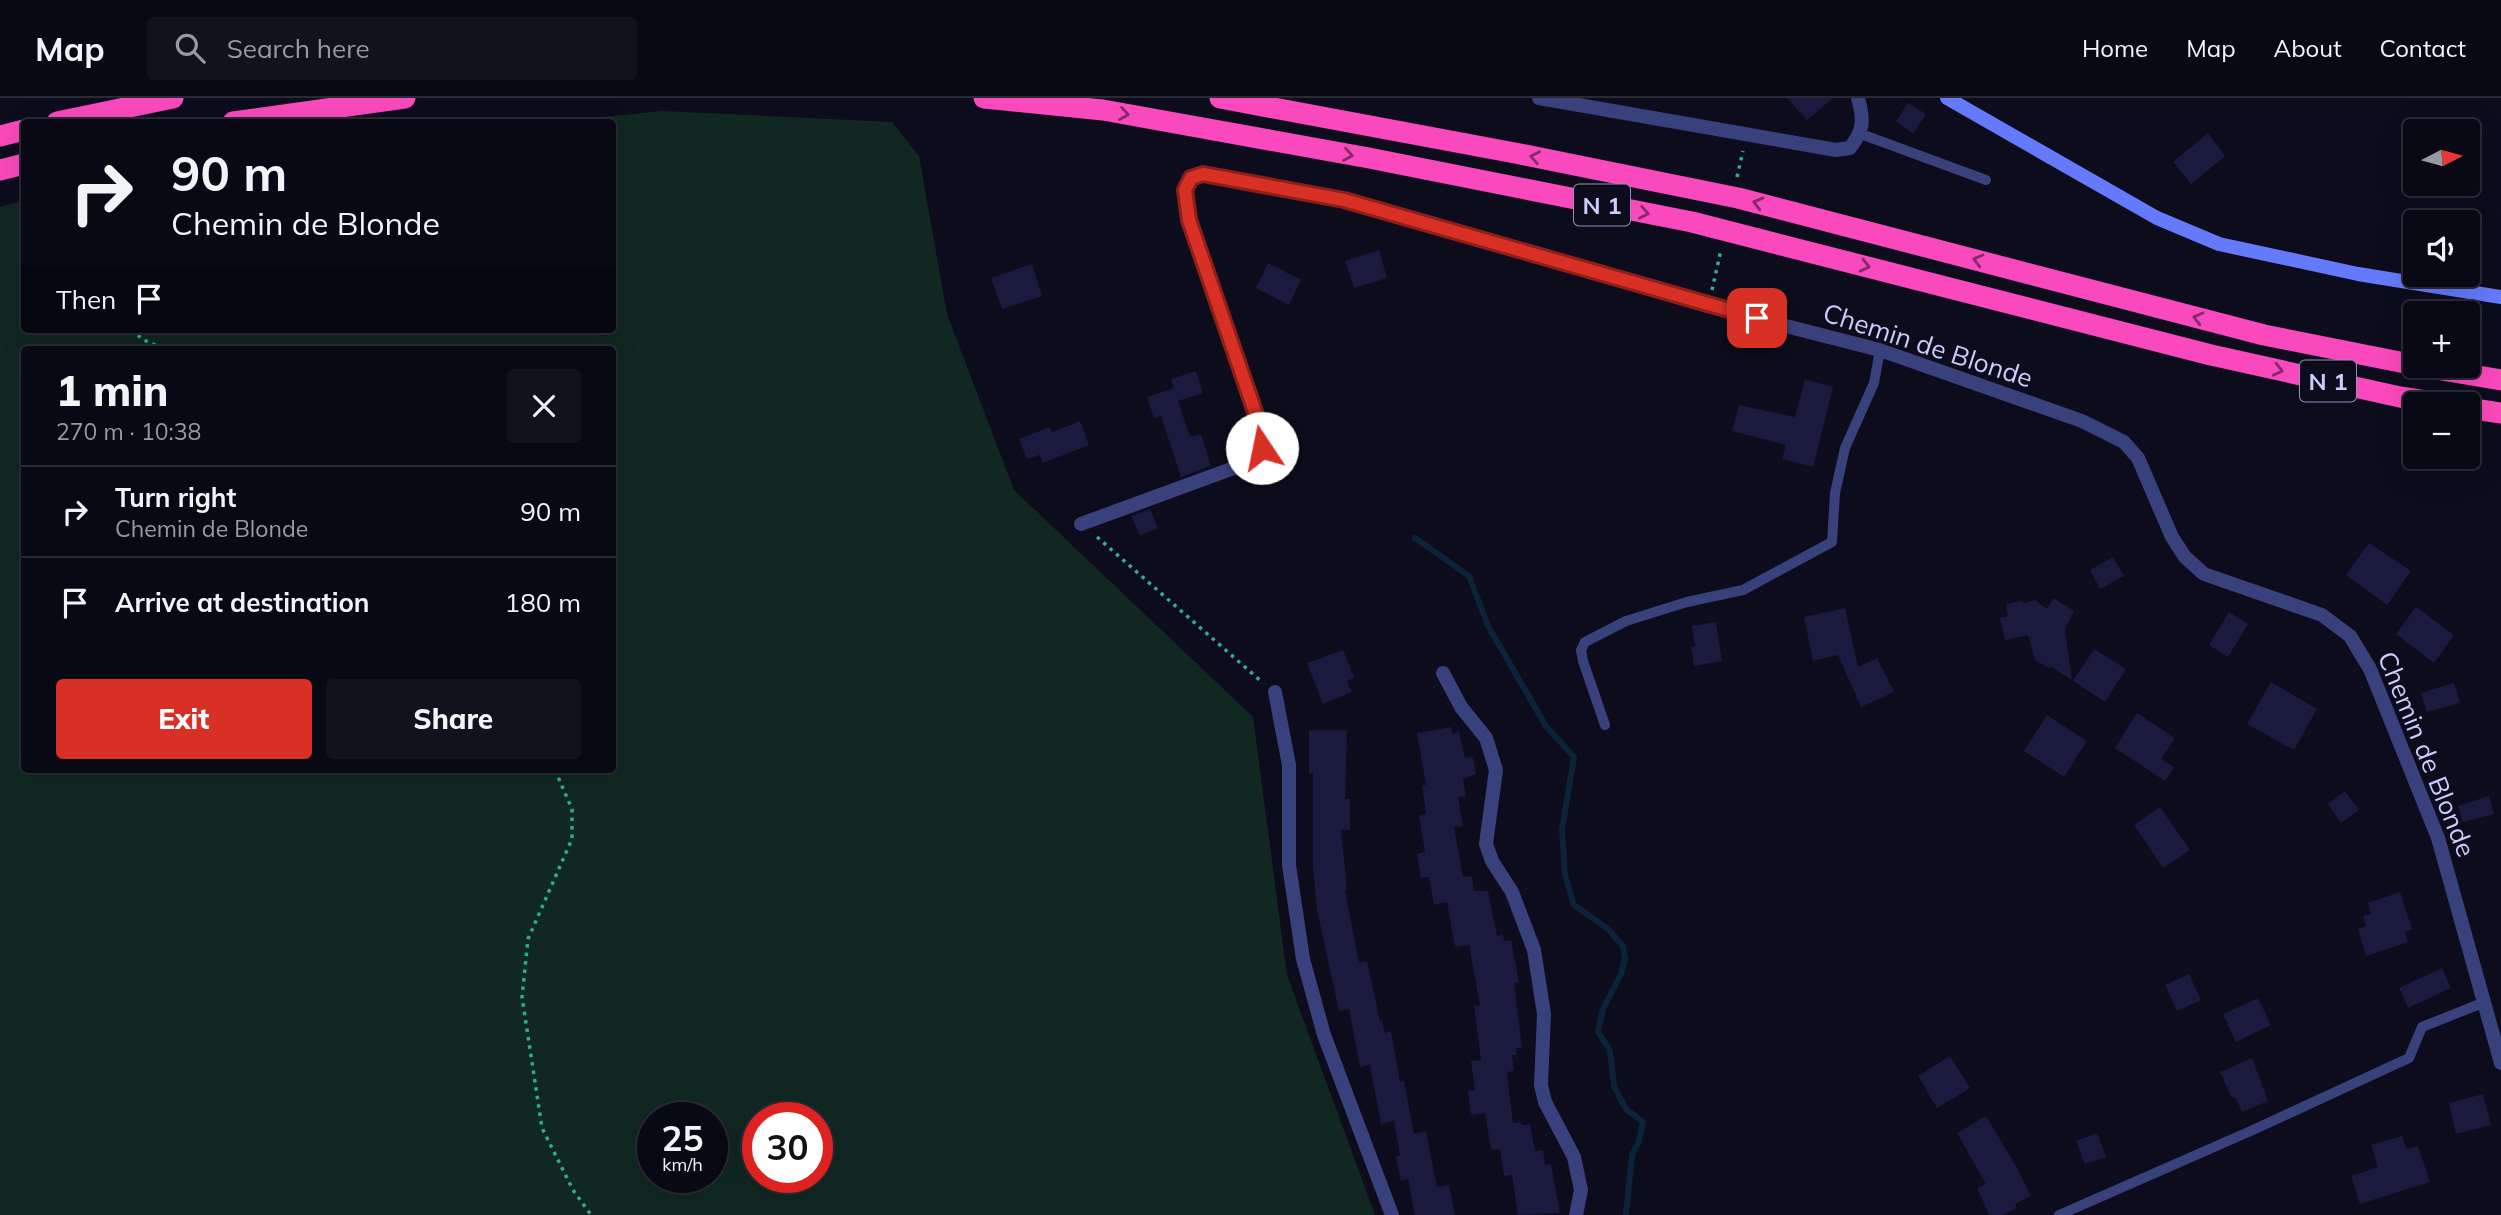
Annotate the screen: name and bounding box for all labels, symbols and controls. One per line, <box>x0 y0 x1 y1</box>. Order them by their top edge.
search box <box>147 17 637 80</box>
text: Map <box>35 28 105 69</box>
icon: search <box>171 29 209 67</box>
text: Search here <box>227 32 370 65</box>
text: Home <box>2082 33 2148 63</box>
text: Map <box>2186 33 2236 63</box>
text: About <box>2274 33 2342 63</box>
text: Contact <box>2380 33 2466 63</box>
one-way arrow <box>1119 106 1130 121</box>
north arrow <box>2403 119 2480 196</box>
map controls <box>2403 119 2480 469</box>
text: 90 m <box>171 142 287 203</box>
icon: right <box>56 147 147 238</box>
one-way arrow <box>1342 147 1354 162</box>
one-way arrow <box>1529 151 1541 166</box>
road number: N 1 <box>1574 184 1630 226</box>
one-way arrow <box>1752 197 1764 211</box>
text: Chemin de Blonde <box>171 203 440 243</box>
one-way arrow <box>1638 204 1650 219</box>
button: sound <box>2403 210 2480 287</box>
one-way arrow <box>1972 254 1984 269</box>
one-way arrow <box>1859 258 1871 272</box>
icon: arrive <box>130 280 168 318</box>
text: Then <box>56 283 116 316</box>
pin <box>1727 288 1787 348</box>
street label: Chemin de Blonde <box>1819 296 2037 394</box>
icon: arrive <box>1738 299 1776 337</box>
button: + <box>2403 301 2480 378</box>
one-way arrow <box>2192 312 2204 326</box>
road number: N 1 <box>2300 360 2356 402</box>
one-way arrow <box>2272 361 2284 376</box>
text: 1 min <box>56 364 169 417</box>
button: close <box>507 369 581 443</box>
button: − <box>2403 392 2480 469</box>
position arrow <box>1225 411 1299 485</box>
text: 270 m · 10:38 <box>56 417 201 446</box>
text: Turn right <box>115 481 236 514</box>
icon: right <box>56 493 94 531</box>
text: 90 m <box>520 495 581 528</box>
text: Chemin de Blonde <box>115 514 308 543</box>
icon: arrive <box>56 584 94 622</box>
text: Arrive at destination <box>115 586 370 619</box>
text: 180 m <box>505 586 581 619</box>
street label: Chemin de Blonde <box>2371 647 2483 861</box>
button: Exit <box>56 679 312 759</box>
button: Share <box>326 679 581 759</box>
speed limit sign: 30 <box>742 1102 833 1193</box>
text: 25 <box>661 1116 704 1160</box>
text: km/h <box>662 1153 703 1176</box>

